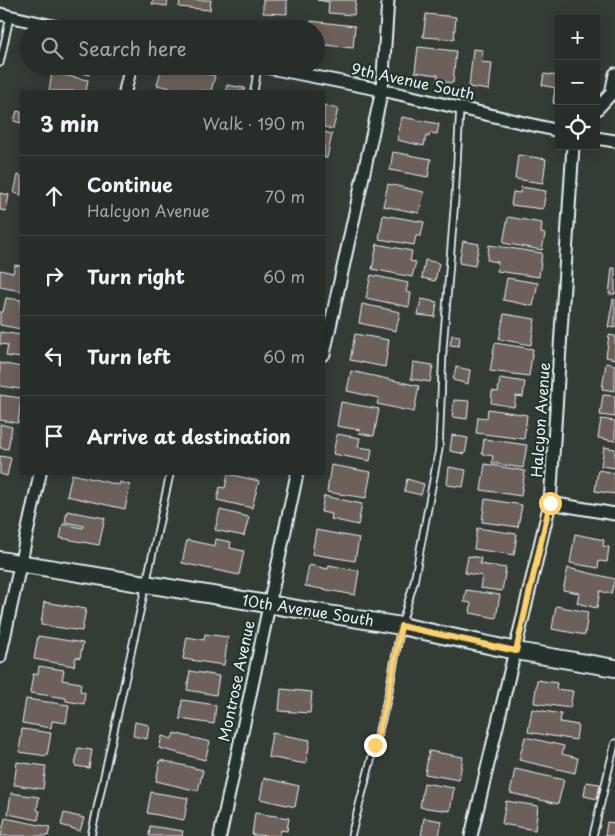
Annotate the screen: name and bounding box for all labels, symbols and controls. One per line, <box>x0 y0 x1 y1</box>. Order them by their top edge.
map controls <box>555 15 600 150</box>
button: + <box>555 15 600 60</box>
search box <box>20 20 325 75</box>
icon: search <box>38 34 66 62</box>
text: Search here <box>78 34 187 62</box>
street label: 9th Avenue South <box>349 56 477 105</box>
button: − <box>555 60 600 105</box>
button: locate <box>555 105 600 150</box>
text: 3 min <box>40 107 99 139</box>
text: Walk · 190 m <box>203 111 305 135</box>
text: Continue <box>87 170 173 198</box>
icon: ahead <box>40 182 68 210</box>
text: 70 m <box>265 184 305 208</box>
text: Halcyon Avenue <box>87 198 210 222</box>
icon: right <box>40 262 68 290</box>
text: Turn right <box>87 262 185 290</box>
text: 60 m <box>263 264 305 288</box>
icon: left <box>40 342 68 370</box>
text: Turn left <box>87 342 171 370</box>
text: 60 m <box>263 344 305 368</box>
street label: Halcyon Avenue <box>524 362 555 478</box>
icon: arrive <box>40 422 68 450</box>
text: Arrive at destination <box>87 422 291 450</box>
route start <box>539 492 562 515</box>
street label: 10th Avenue South <box>241 588 376 631</box>
street label: Montrose Avenue <box>211 618 260 743</box>
route end <box>364 734 387 757</box>

